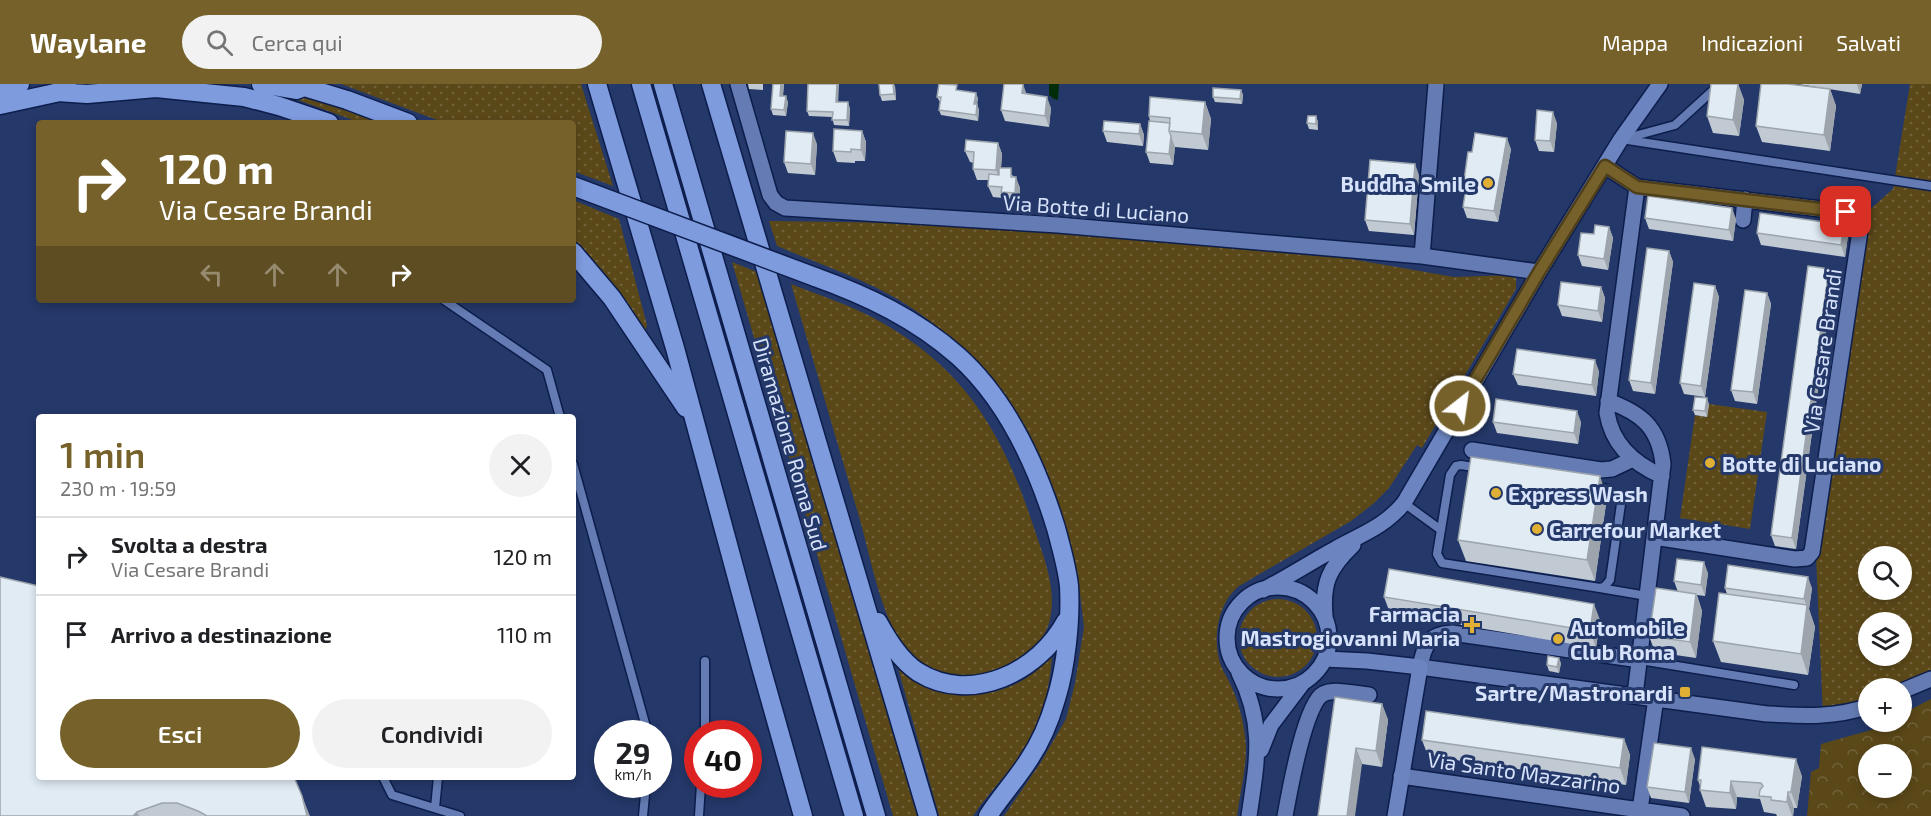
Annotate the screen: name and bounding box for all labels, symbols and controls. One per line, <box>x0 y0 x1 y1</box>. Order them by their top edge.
search box <box>182 15 602 69</box>
text: Waylane <box>30 25 146 59</box>
icon: search <box>203 26 236 59</box>
text: Cerca qui <box>251 29 343 55</box>
text: Mappa <box>1602 30 1668 55</box>
text: Indicazioni <box>1701 30 1803 55</box>
text: Salvati <box>1836 30 1901 55</box>
text: 120 m <box>159 142 274 192</box>
icon: right <box>60 144 138 222</box>
place label: Buddha Smile <box>1341 171 1476 196</box>
marker: Buddha Smile <box>1481 176 1495 190</box>
pin <box>1820 186 1871 237</box>
street label: Via Botte di Luciano <box>1002 189 1190 227</box>
text: Via Cesare Brandi <box>159 193 373 225</box>
icon: arrive <box>1829 195 1862 228</box>
icon: left <box>195 258 228 291</box>
icon: ahead <box>258 258 291 291</box>
icon: ahead <box>321 258 354 291</box>
icon: right <box>384 258 417 291</box>
street label: Via Cesare Brandi <box>1798 267 1846 435</box>
street label: Diramazione Roma Sud <box>749 335 833 553</box>
position arrow <box>1428 374 1492 438</box>
text: 1 min <box>60 432 145 475</box>
button: close <box>489 434 552 497</box>
place label: Botte di Luciano <box>1722 451 1881 476</box>
marker: Botte di Luciano <box>1703 456 1717 470</box>
text: 230 m · 19:59 <box>60 476 176 500</box>
place label: Express Wash <box>1508 481 1648 506</box>
marker: Express Wash <box>1489 486 1503 500</box>
place label: Carrefour Market <box>1549 517 1722 542</box>
marker: Carrefour Market <box>1530 522 1544 536</box>
text: Svolta a destra <box>111 531 268 557</box>
icon: right <box>60 540 93 573</box>
text: 120 m <box>493 543 552 569</box>
map controls <box>1858 546 1912 798</box>
button: search <box>1858 546 1912 600</box>
text: Via Cesare Brandi <box>111 557 269 581</box>
place label: Farmacia Mastrogiovanni Maria <box>1240 601 1460 650</box>
button: layers <box>1858 612 1912 666</box>
place label: Automobile Club Roma <box>1570 615 1685 664</box>
icon: arrive <box>60 618 93 651</box>
marker: Farmacia Mastrogiovanni Maria <box>1465 618 1479 632</box>
text: Arrivo a destinazione <box>111 621 332 647</box>
text: 110 m <box>497 621 552 647</box>
marker: Automobile Club Roma <box>1551 632 1565 646</box>
button: + <box>1858 678 1912 732</box>
place label: Sartre/Mastronardi <box>1475 680 1673 705</box>
marker: Sartre/Mastronardi <box>1678 685 1692 699</box>
button: Esci <box>60 699 300 768</box>
button: Condividi <box>312 699 552 768</box>
speed limit sign: 40 <box>684 720 762 798</box>
text: 29 <box>615 734 651 770</box>
button: − <box>1858 744 1912 798</box>
street label: Via Santo Mazzarino <box>1426 746 1622 798</box>
text: km/h <box>614 765 652 783</box>

